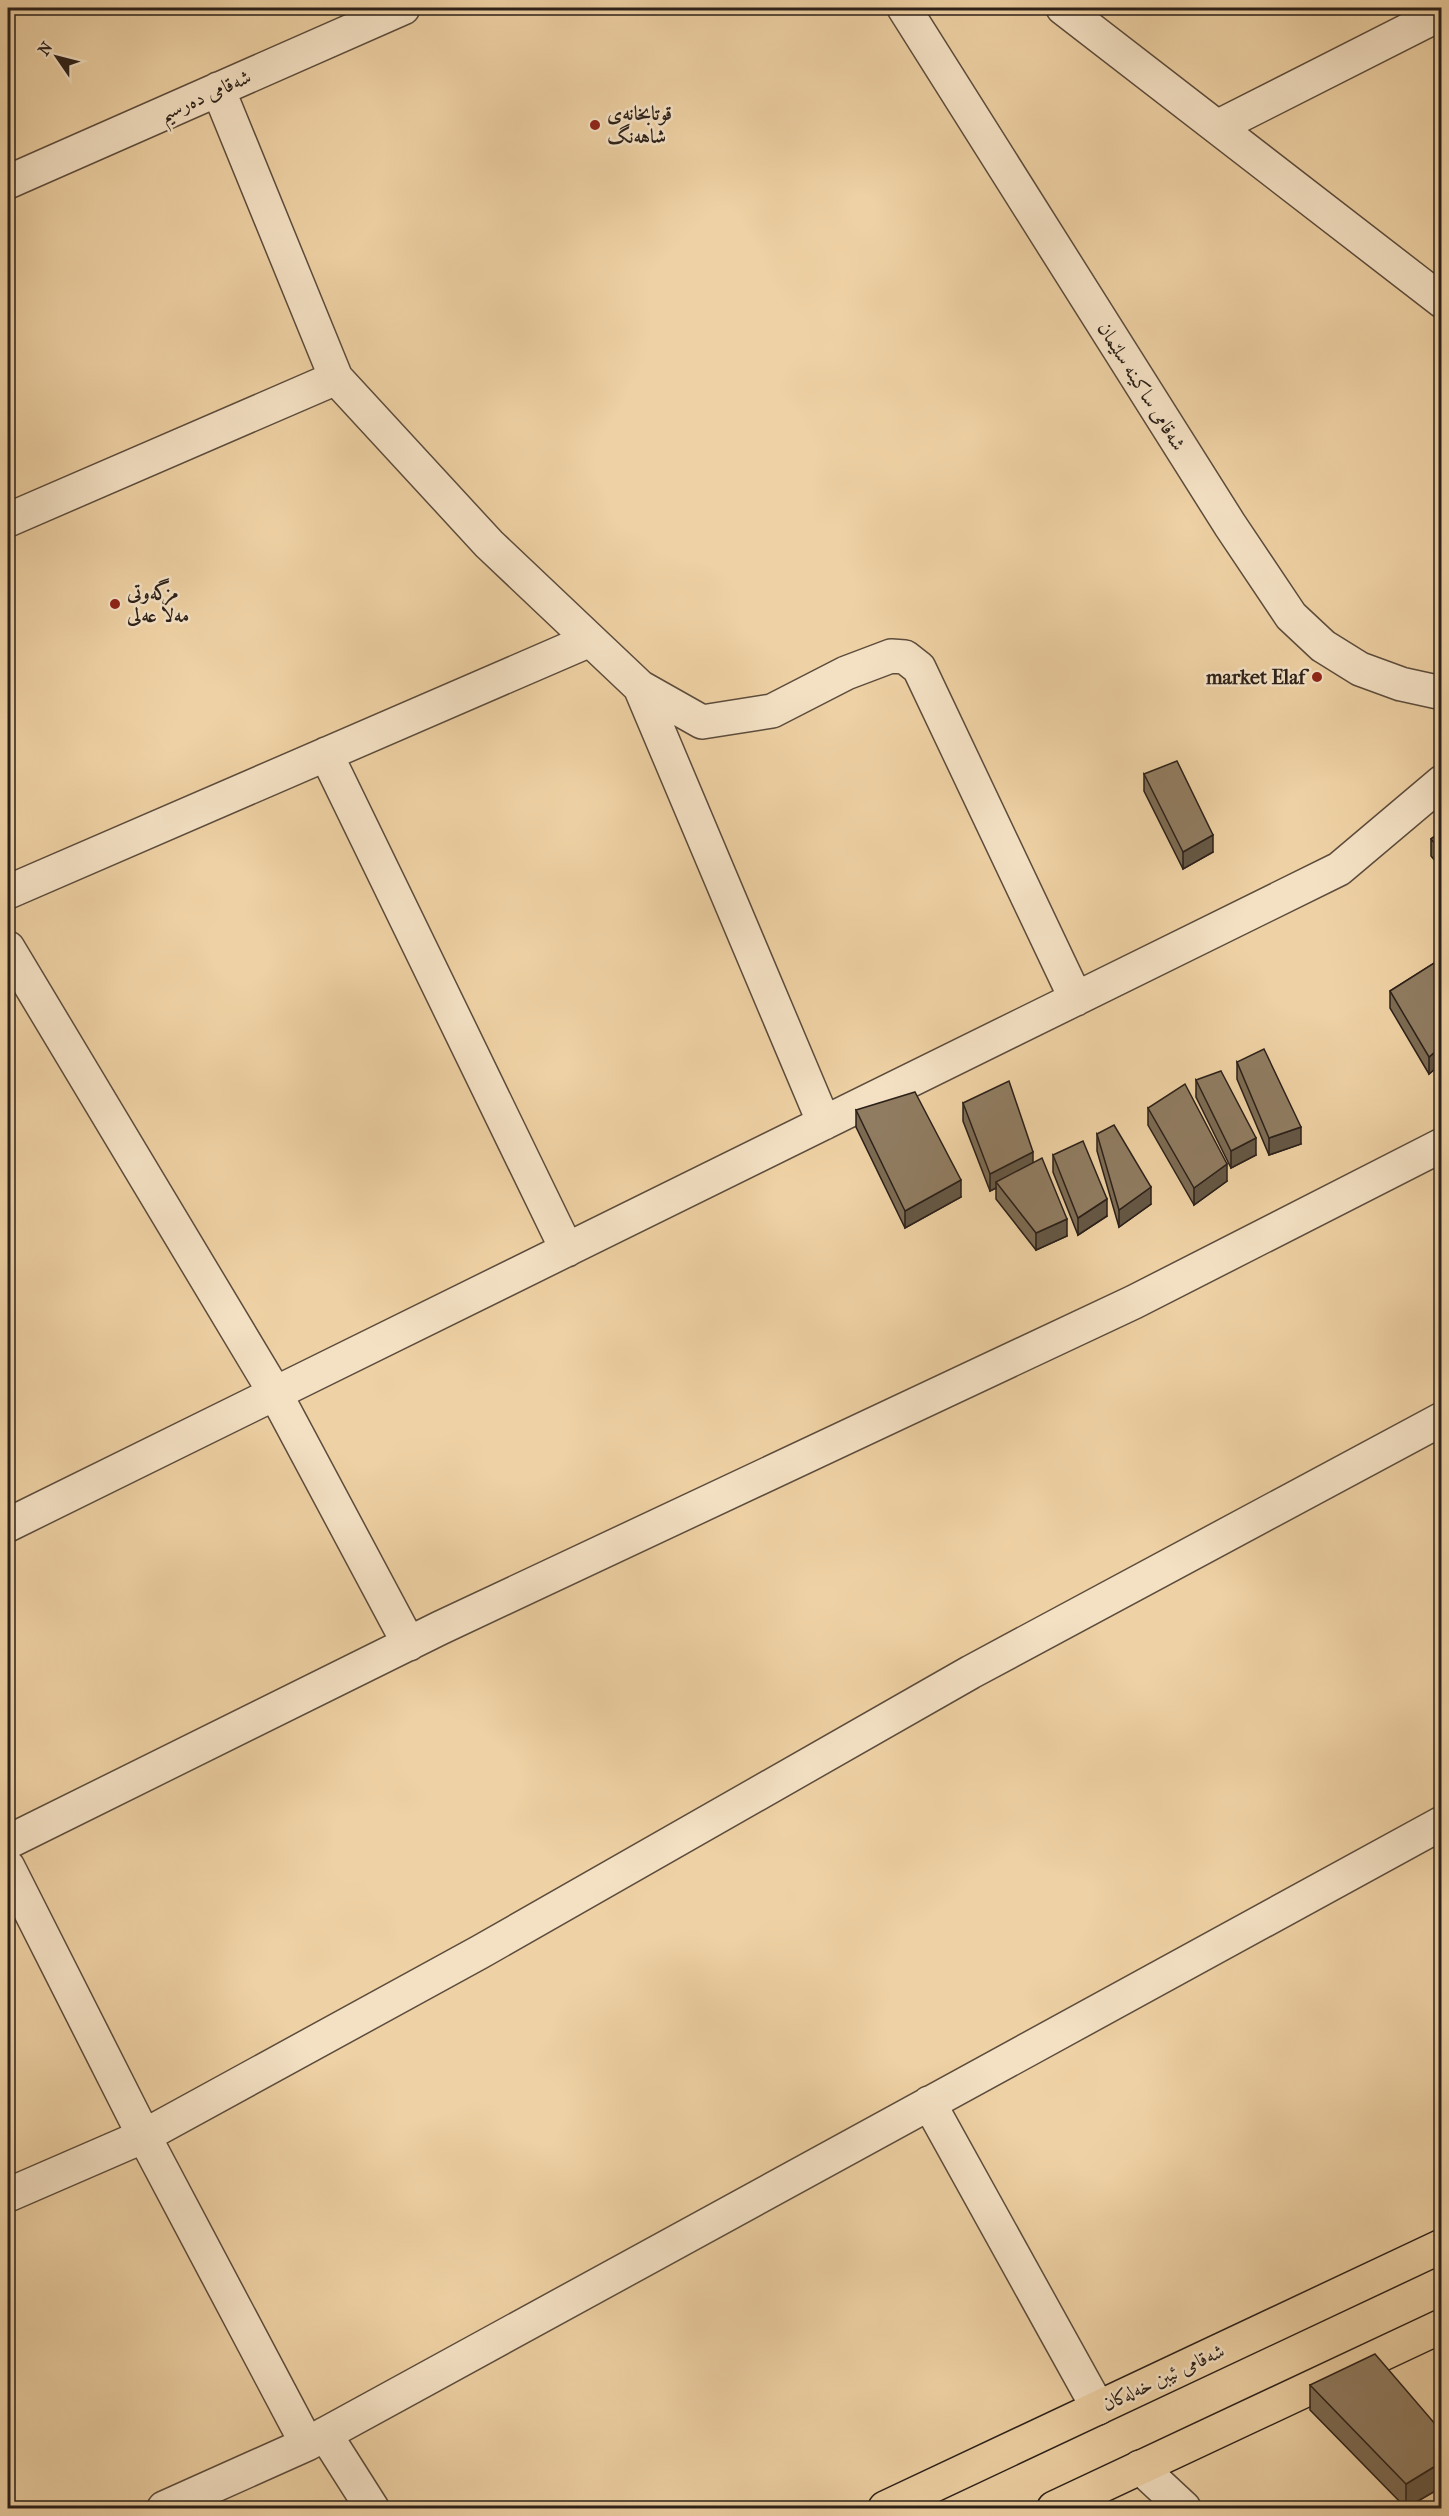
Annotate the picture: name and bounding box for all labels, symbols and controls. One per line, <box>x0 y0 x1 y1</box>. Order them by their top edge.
north arrow <box>27 27 87 87</box>
text: N <box>34 38 57 59</box>
street label: شەقامی دەرسیم <box>156 65 258 133</box>
place label: قوتابخانەى شاهەنگ <box>607 102 672 148</box>
marker: قوتابخانەى شاهەنگ <box>588 118 602 132</box>
street label: شەقامی ساکینە سلێمان <box>1093 318 1190 455</box>
place label: مزگەوتی مەلا عەلی <box>126 578 189 627</box>
marker: مزگەوتی مەلا عەلی <box>108 597 122 611</box>
place label: market Elaf <box>1205 666 1309 689</box>
marker: market Elaf <box>1310 670 1324 684</box>
street label: شەقامی ئیبن خەلەکان <box>1098 2339 1229 2417</box>

